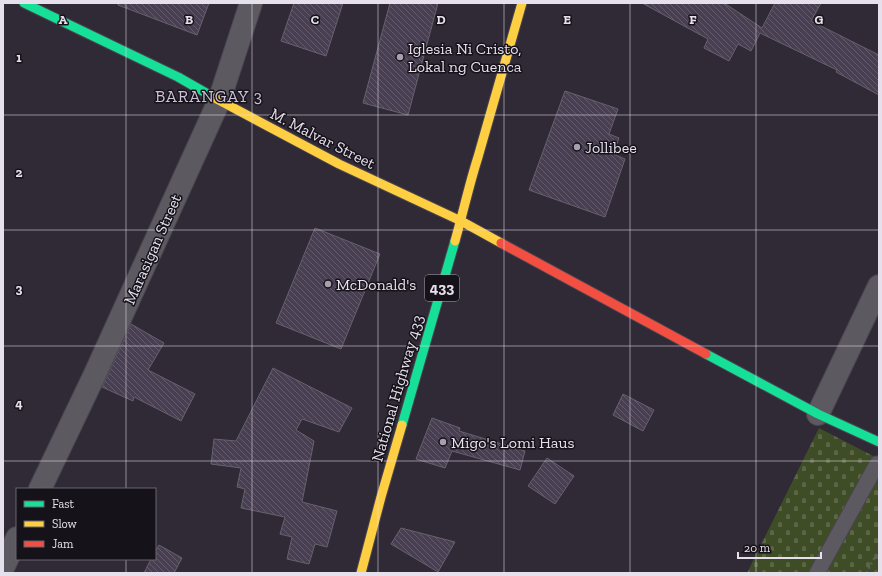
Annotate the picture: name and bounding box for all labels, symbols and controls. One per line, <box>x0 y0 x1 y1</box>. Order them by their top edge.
text: A <box>59 12 68 27</box>
text: B <box>185 12 193 27</box>
text: C <box>311 12 319 27</box>
text: D <box>436 12 446 27</box>
text: E <box>563 12 571 27</box>
text: F <box>689 12 697 27</box>
text: G <box>815 12 824 27</box>
place label: Iglesia Ni Cristo, Lokal ng Cuenca <box>408 39 522 76</box>
text: 1 <box>16 50 22 65</box>
marker: Iglesia Ni Cristo, Lokal ng Cuenca <box>395 52 405 62</box>
district label: BARANGAY 3 <box>155 86 263 106</box>
street label: M. Malvar Street <box>267 104 378 173</box>
place label: Jollibee <box>585 138 637 157</box>
marker: Jollibee <box>572 142 582 152</box>
text: 2 <box>16 165 23 180</box>
street label: Marasigan Street <box>120 191 185 307</box>
place label: McDonald's <box>336 275 416 294</box>
road number: 433 <box>425 275 459 301</box>
marker: McDonald's <box>323 279 333 289</box>
text: 3 <box>16 281 23 296</box>
street label: National Highway 433 <box>367 312 428 464</box>
text: 4 <box>15 396 23 411</box>
place label: Migo's Lomi Haus <box>451 433 575 452</box>
marker: Migo's Lomi Haus <box>438 437 448 447</box>
legend <box>16 488 156 560</box>
text: Fast <box>52 497 75 511</box>
text: Slow <box>52 517 78 531</box>
scale bar <box>738 534 821 560</box>
text: Jam <box>52 537 74 551</box>
text: 20 m <box>744 541 771 555</box>

